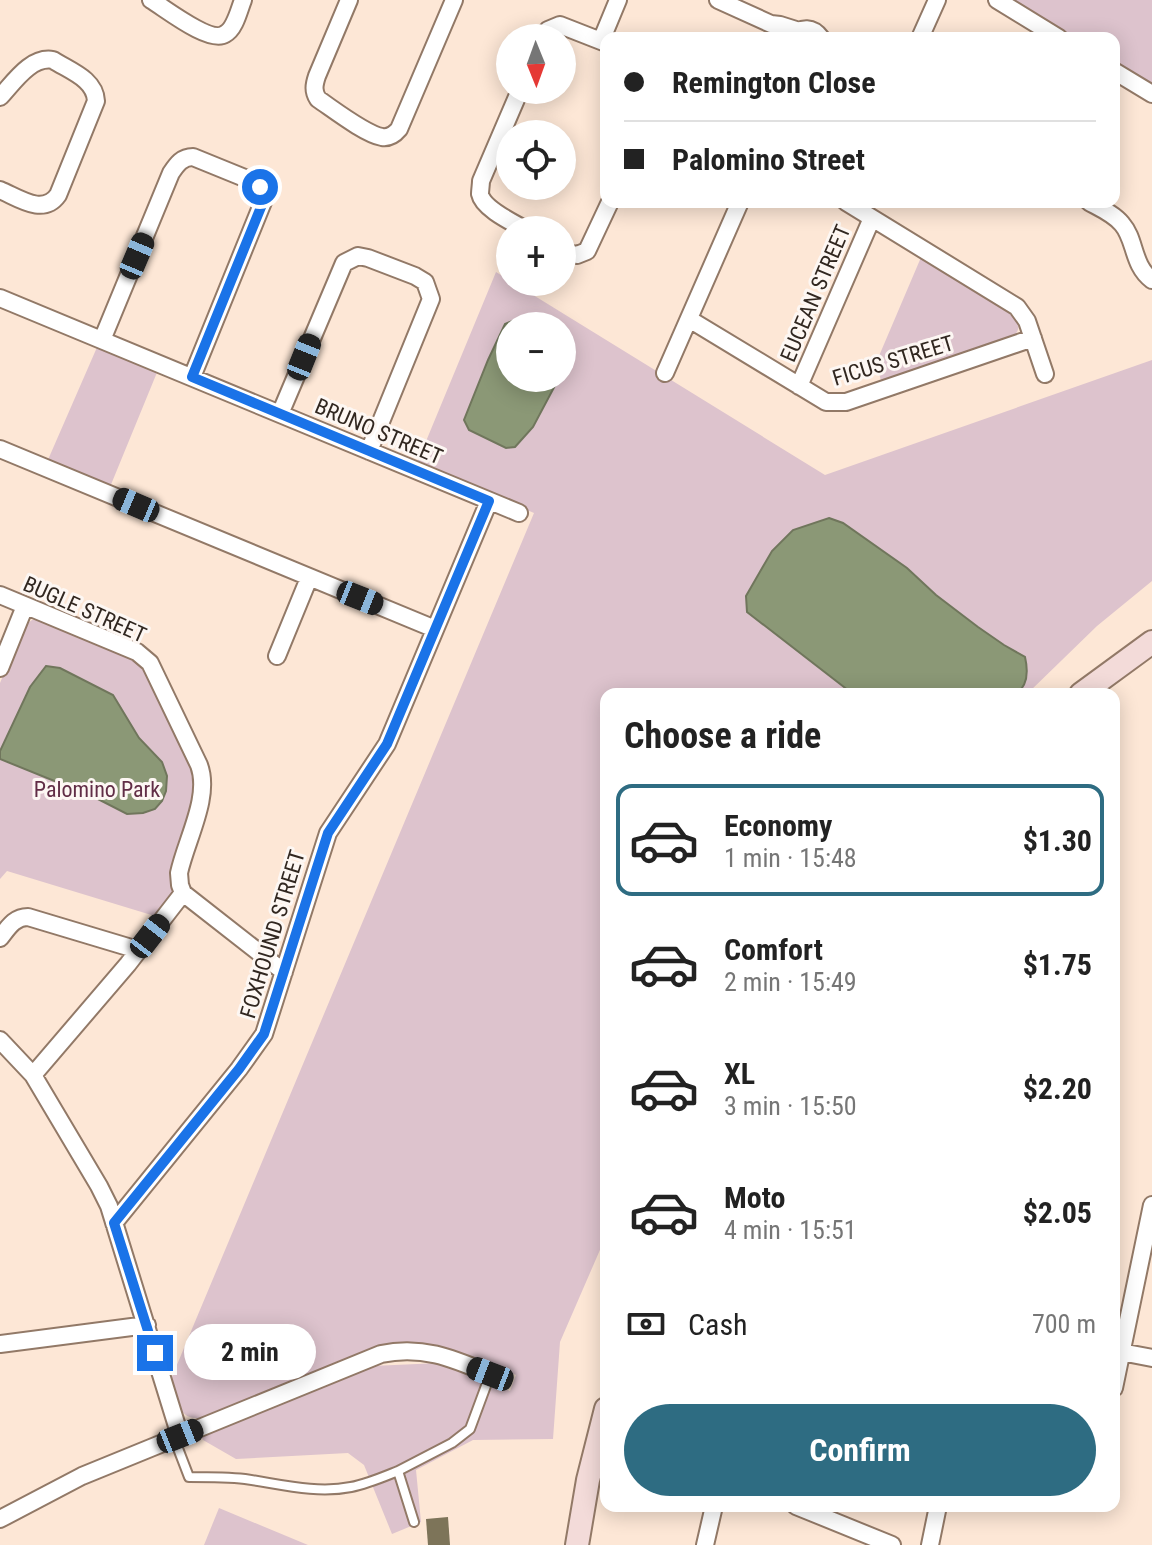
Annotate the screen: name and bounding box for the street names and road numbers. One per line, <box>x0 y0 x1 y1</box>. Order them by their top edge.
street label: EUCEAN STREET <box>775 221 856 365</box>
street label: FICUS STREET <box>830 330 957 391</box>
street label: BRUNO STREET <box>311 393 446 470</box>
street label: BUGLE STREET <box>19 571 150 648</box>
street label: FOXHOUND STREET <box>235 847 310 1021</box>

